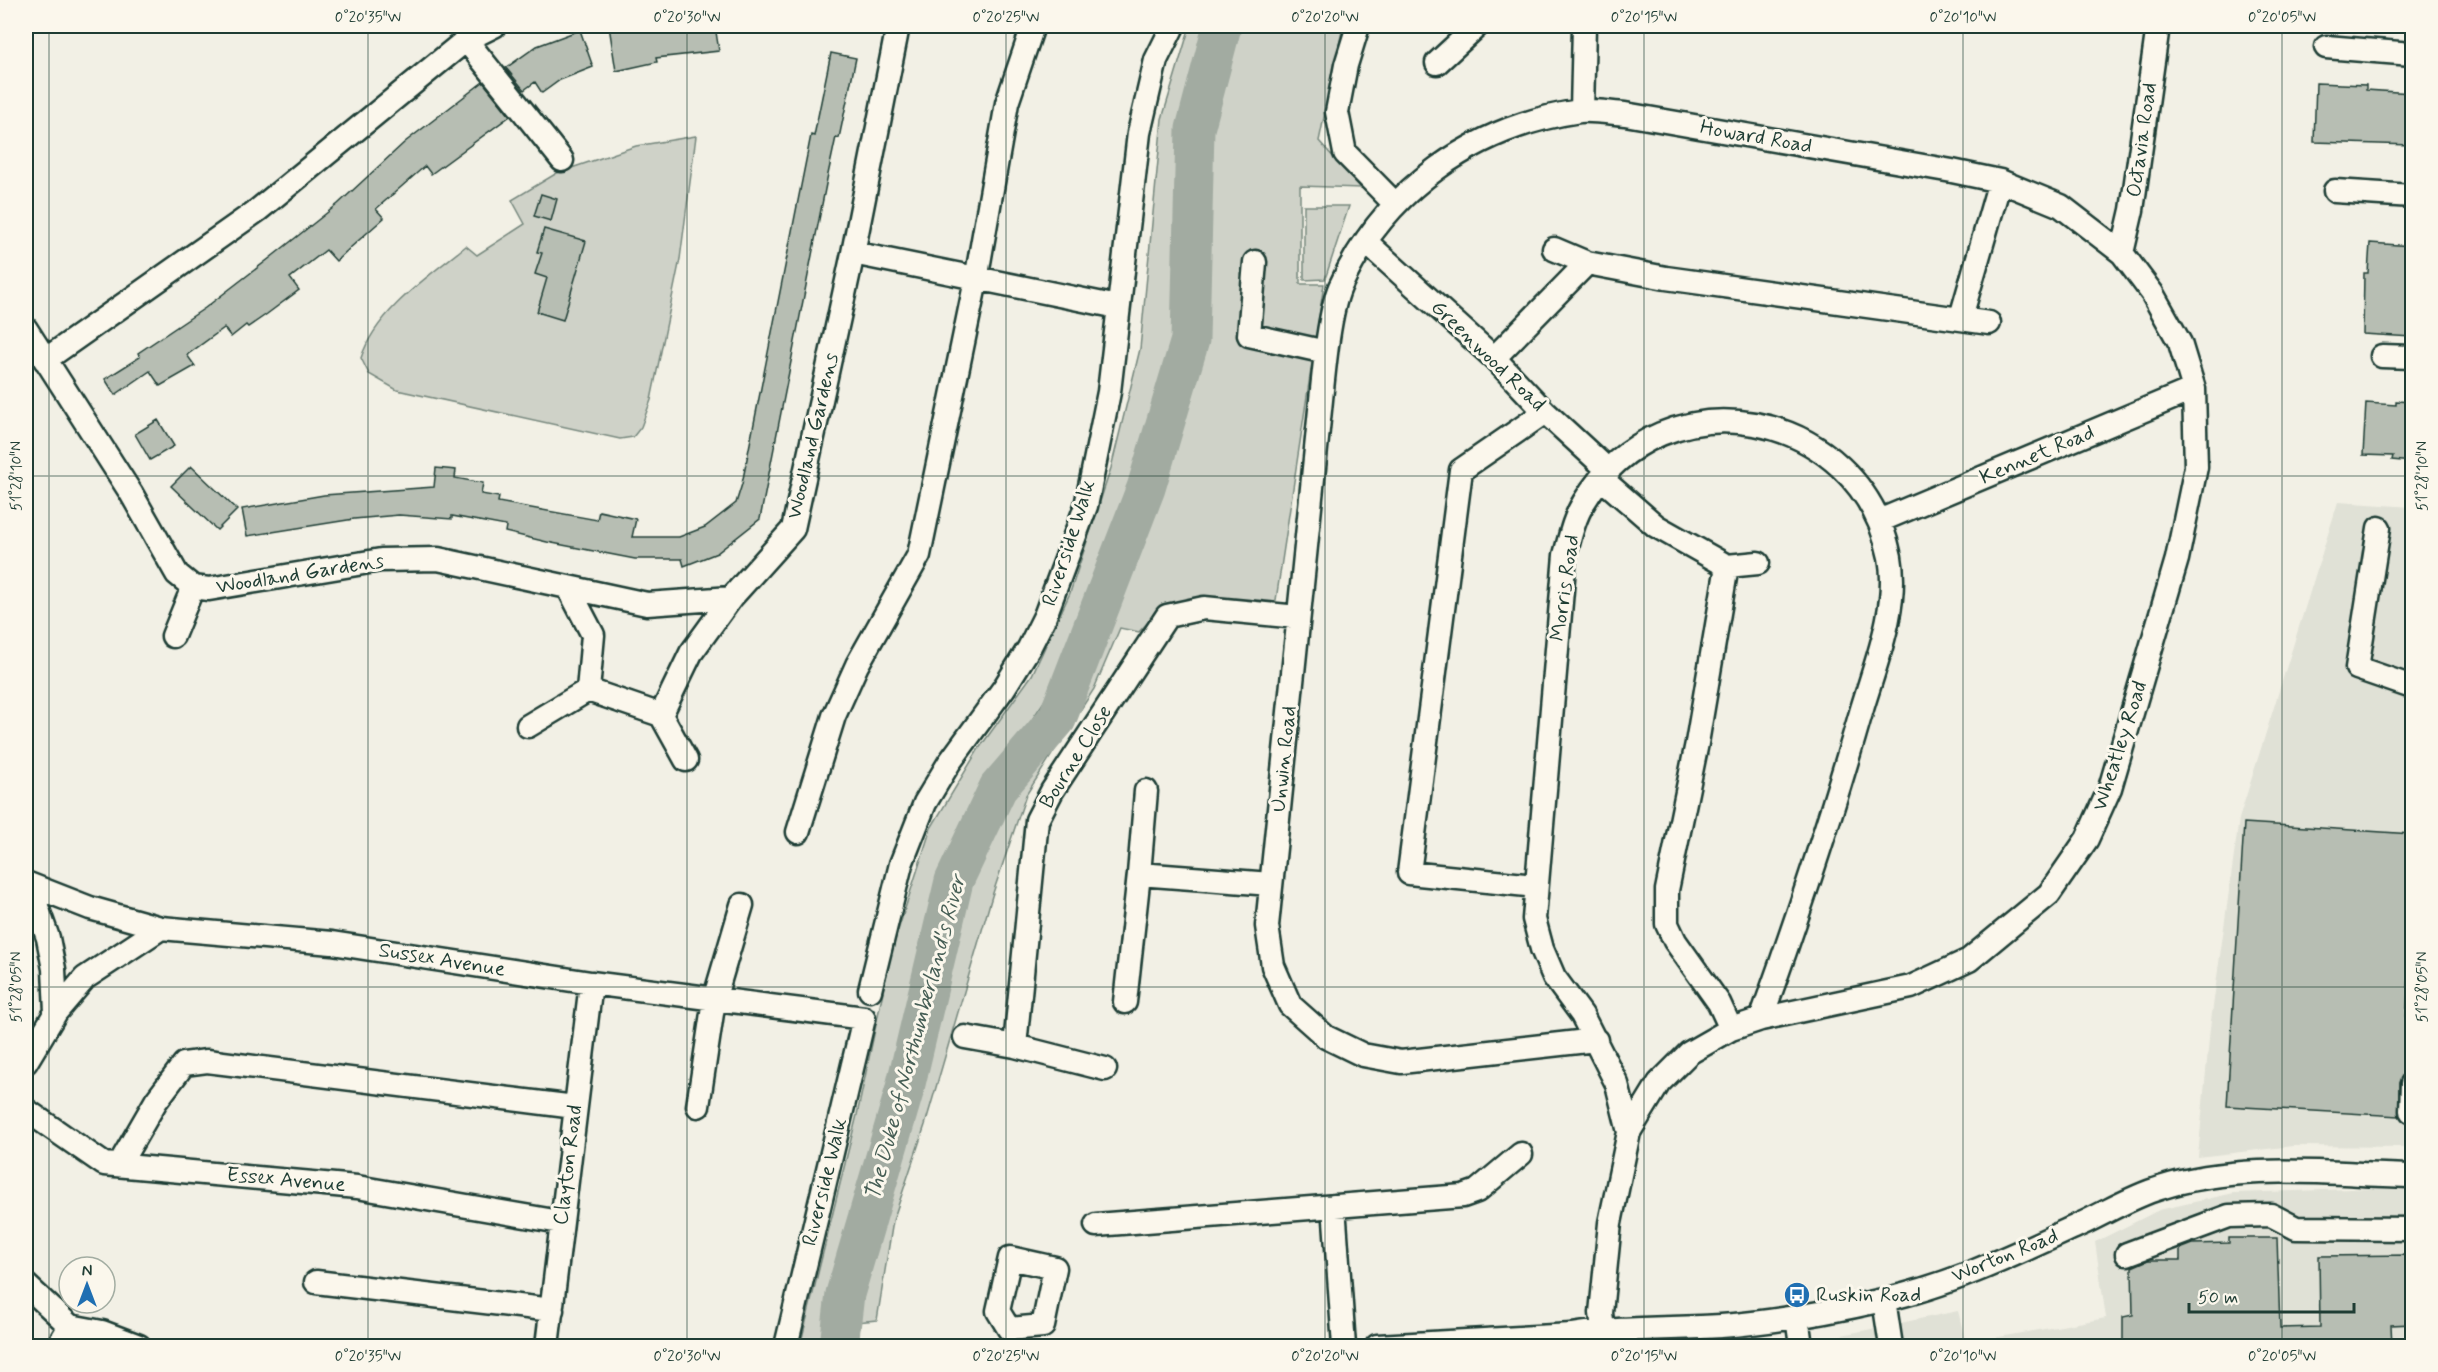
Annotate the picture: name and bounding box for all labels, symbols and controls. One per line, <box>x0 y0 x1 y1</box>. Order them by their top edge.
text: 0°20'35"W <box>335 8 401 28</box>
text: 0°20'30"W <box>654 8 721 28</box>
text: 0°20'25"W <box>973 8 1039 28</box>
text: 0°20'20"W <box>1291 8 1359 28</box>
text: 0°20'15"W <box>1611 8 1677 28</box>
text: 0°20'10"W <box>1930 8 1996 28</box>
text: 0°20'05"W <box>2248 8 2316 28</box>
street label: Octavia Road <box>2120 81 2164 199</box>
street label: Howard Road <box>1698 113 1814 161</box>
street label: Greenwood Road <box>1424 294 1552 418</box>
street label: Woodland Gardens <box>780 350 846 522</box>
street label: Kennet Road <box>1975 418 2099 492</box>
text: 51°28'10"N <box>7 441 27 511</box>
text: 51°28'10"N <box>2413 441 2433 511</box>
street label: Riverside Walk <box>1035 476 1103 610</box>
street label: Morris Road <box>1544 533 1586 643</box>
street label: Woodland Gardens <box>214 547 386 601</box>
street label: Wheatley Road <box>2086 677 2154 815</box>
street label: Bourne Close <box>1033 700 1119 814</box>
street label: Unwin Road <box>1265 704 1303 814</box>
water label: The Duke of Northumberland's River <box>859 870 974 1204</box>
street label: Sussex Avenue <box>377 936 507 984</box>
text: 51°28'05"N <box>7 951 27 1023</box>
text: 51°28'05"N <box>2413 951 2433 1023</box>
street label: Clayton Road <box>547 1103 589 1227</box>
street label: Riverside Walk <box>796 1115 854 1249</box>
street label: Essex Avenue <box>225 1161 347 1199</box>
street label: Worton Road <box>1948 1222 2062 1290</box>
north arrow <box>57 1255 117 1315</box>
text: N <box>82 1261 92 1282</box>
scale bar <box>2189 1276 2354 1314</box>
bus stop icon: Ruskin Road <box>1782 1280 1812 1310</box>
place label: Ruskin Road <box>1816 1281 1921 1309</box>
text: 50 m <box>2198 1286 2238 1310</box>
text: 0°20'35"W <box>335 1347 401 1367</box>
text: 0°20'30"W <box>654 1347 721 1367</box>
text: 0°20'25"W <box>973 1347 1039 1367</box>
text: 0°20'20"W <box>1291 1347 1359 1367</box>
text: 0°20'15"W <box>1611 1347 1677 1367</box>
text: 0°20'10"W <box>1930 1347 1996 1367</box>
text: 0°20'05"W <box>2248 1347 2316 1367</box>

